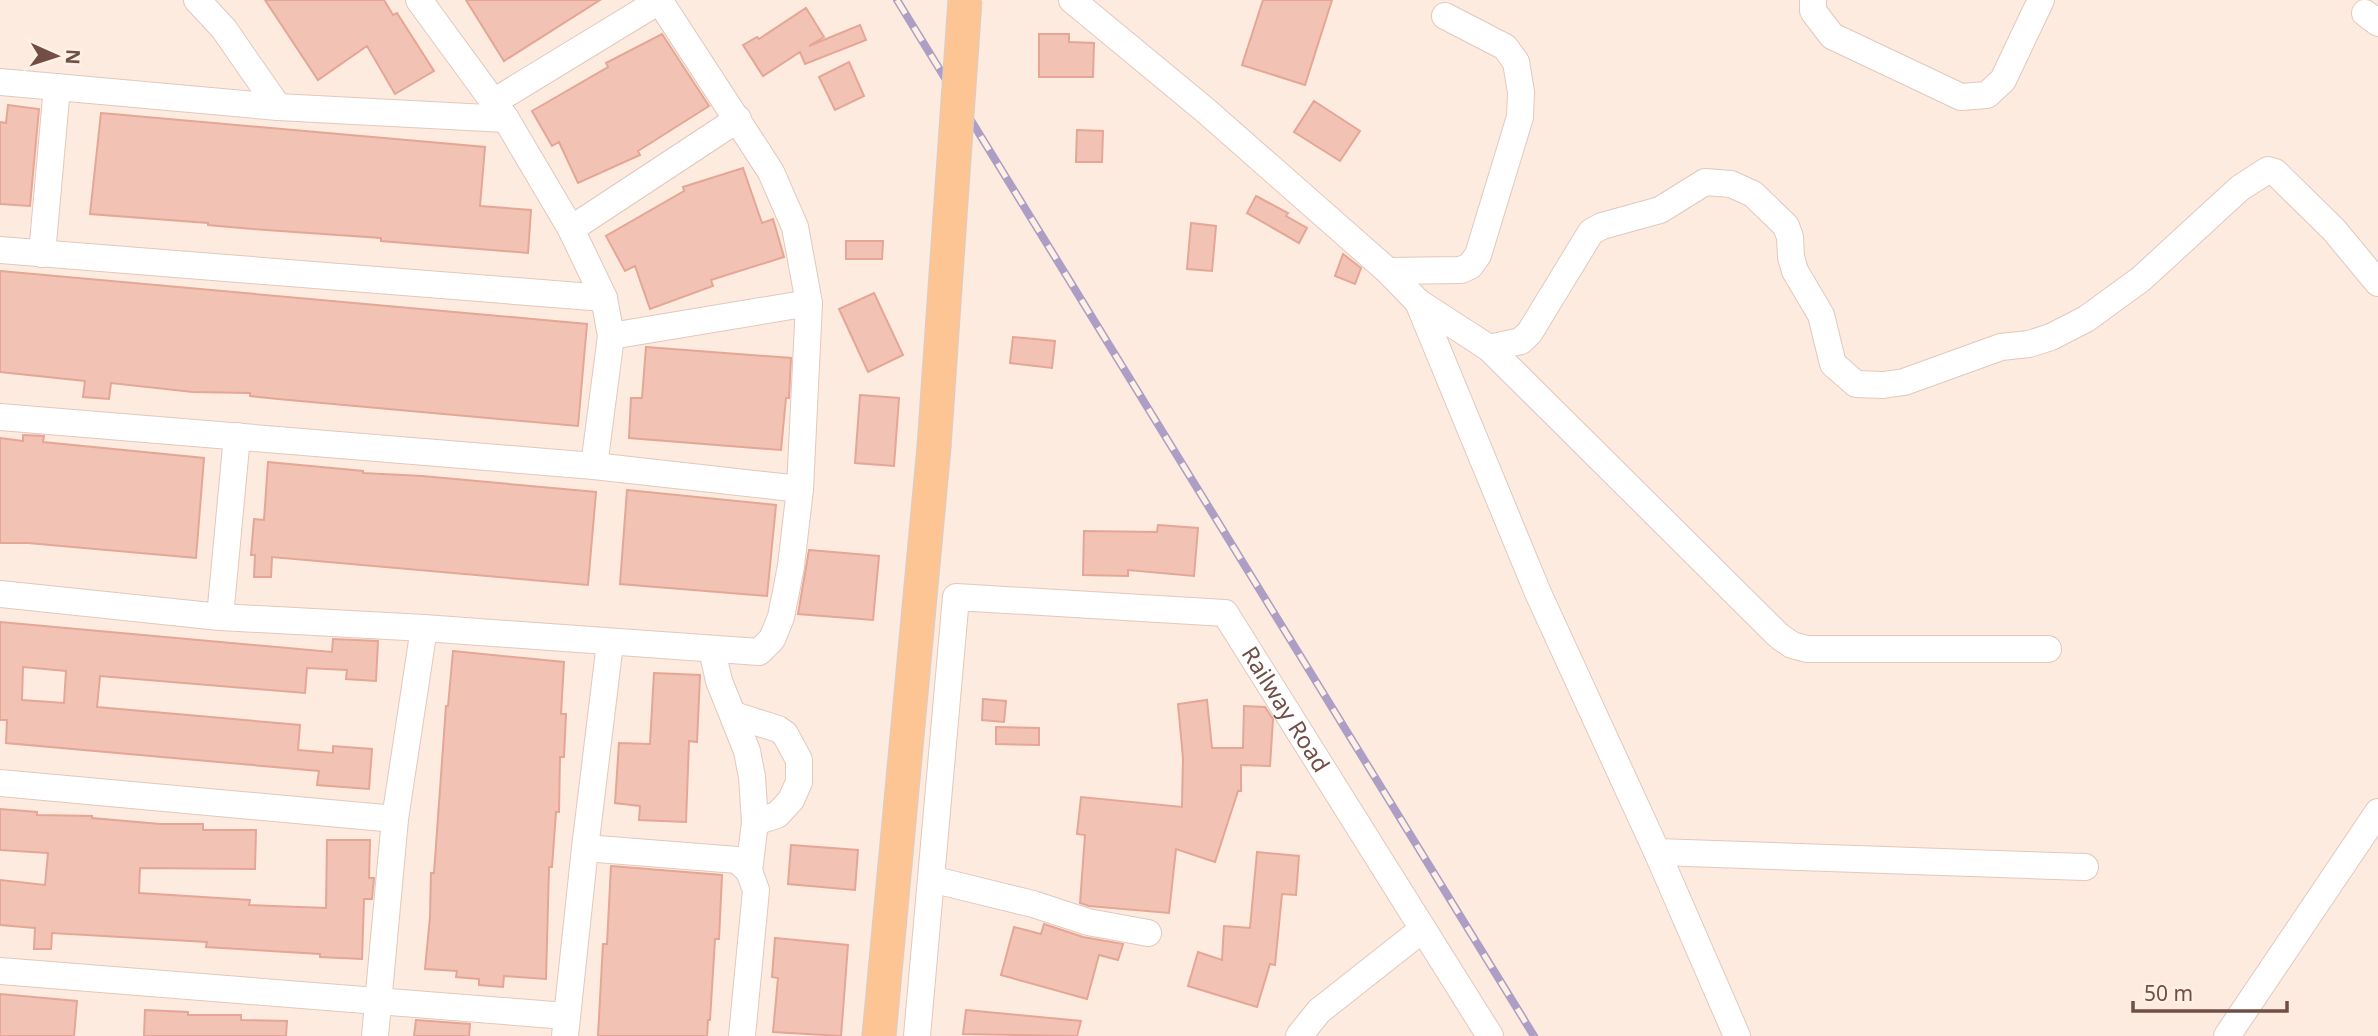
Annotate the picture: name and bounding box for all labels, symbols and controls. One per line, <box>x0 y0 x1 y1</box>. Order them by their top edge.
north arrow <box>21 21 91 91</box>
text: N <box>60 48 86 65</box>
street label: Railway Road <box>1235 640 1338 778</box>
scale bar <box>2133 970 2287 1014</box>
text: 50 m <box>2144 979 2193 1007</box>

